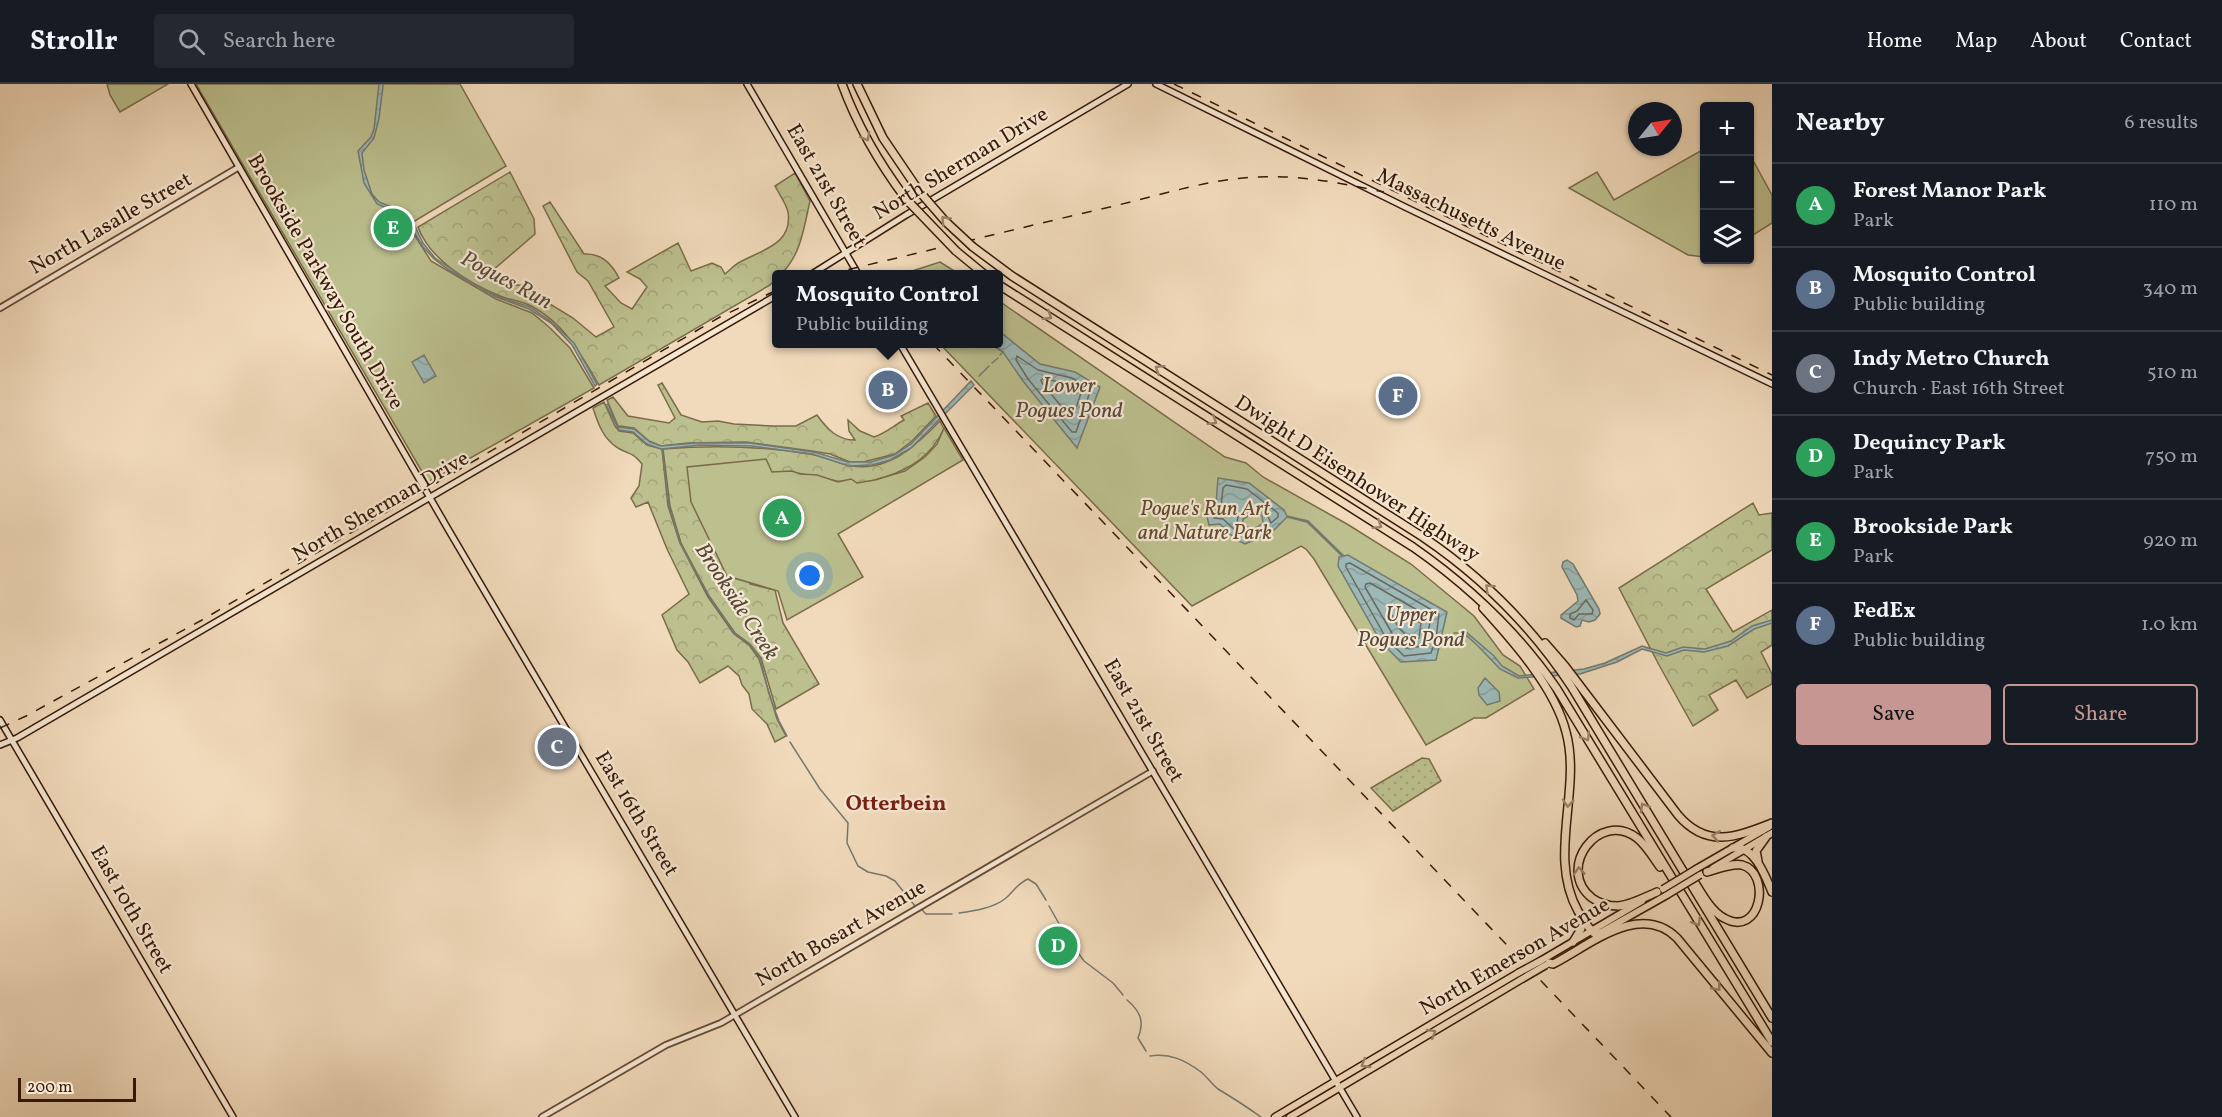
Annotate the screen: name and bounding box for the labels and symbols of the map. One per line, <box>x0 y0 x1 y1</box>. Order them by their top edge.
street label: North Sherman Drive <box>868 100 1054 228</box>
north arrow <box>1628 102 1682 156</box>
street label: East 21st Street <box>779 119 873 253</box>
one-way arrow <box>859 131 870 141</box>
street label: Brookside Parkway South Drive <box>240 149 410 415</box>
street label: Massachusetts Avenue <box>1372 162 1570 278</box>
street label: North Lasalle Street <box>24 166 198 282</box>
pin: E <box>374 206 412 250</box>
one-way arrow <box>941 217 952 228</box>
water label: Pogues Run <box>455 244 557 318</box>
one-way arrow <box>1042 309 1053 320</box>
one-way arrow <box>1154 365 1165 376</box>
pin: B <box>868 368 908 412</box>
water label: Lower Pogues Pond <box>1015 371 1123 427</box>
pin: F <box>1378 374 1418 418</box>
street label: Dwight D Eisenhower Highway <box>1229 389 1486 570</box>
one-way arrow <box>1207 413 1217 425</box>
street label: North Sherman Drive <box>287 445 475 569</box>
park label: Pogue's Run Art and Nature Park <box>1138 495 1272 548</box>
pin: A <box>762 496 802 540</box>
one-way arrow <box>1372 517 1382 529</box>
water label: Brookside Creek <box>686 537 786 667</box>
your location <box>795 561 824 590</box>
one-way arrow <box>1485 584 1495 595</box>
water label: Upper Pogues Pond <box>1357 600 1465 656</box>
street label: East 21st Street <box>1096 654 1190 788</box>
pin: C <box>538 724 576 770</box>
one-way arrow <box>1578 731 1590 741</box>
street label: East 16th Street <box>587 746 685 882</box>
district label: Otterbein <box>845 789 947 820</box>
one-way arrow <box>1562 799 1575 808</box>
one-way arrow <box>1639 803 1651 813</box>
one-way arrow <box>1712 831 1721 843</box>
street label: East 10th Street <box>83 841 179 979</box>
one-way arrow <box>1573 866 1586 875</box>
street label: North Bosart Avenue <box>750 873 932 995</box>
street label: North Emerson Avenue <box>1415 891 1615 1023</box>
one-way arrow <box>1690 916 1702 926</box>
pin: D <box>1038 924 1078 968</box>
one-way arrow <box>1710 980 1721 991</box>
one-way arrow <box>1426 1029 1436 1041</box>
one-way arrow <box>1361 1057 1371 1069</box>
scale bar <box>18 1075 136 1102</box>

